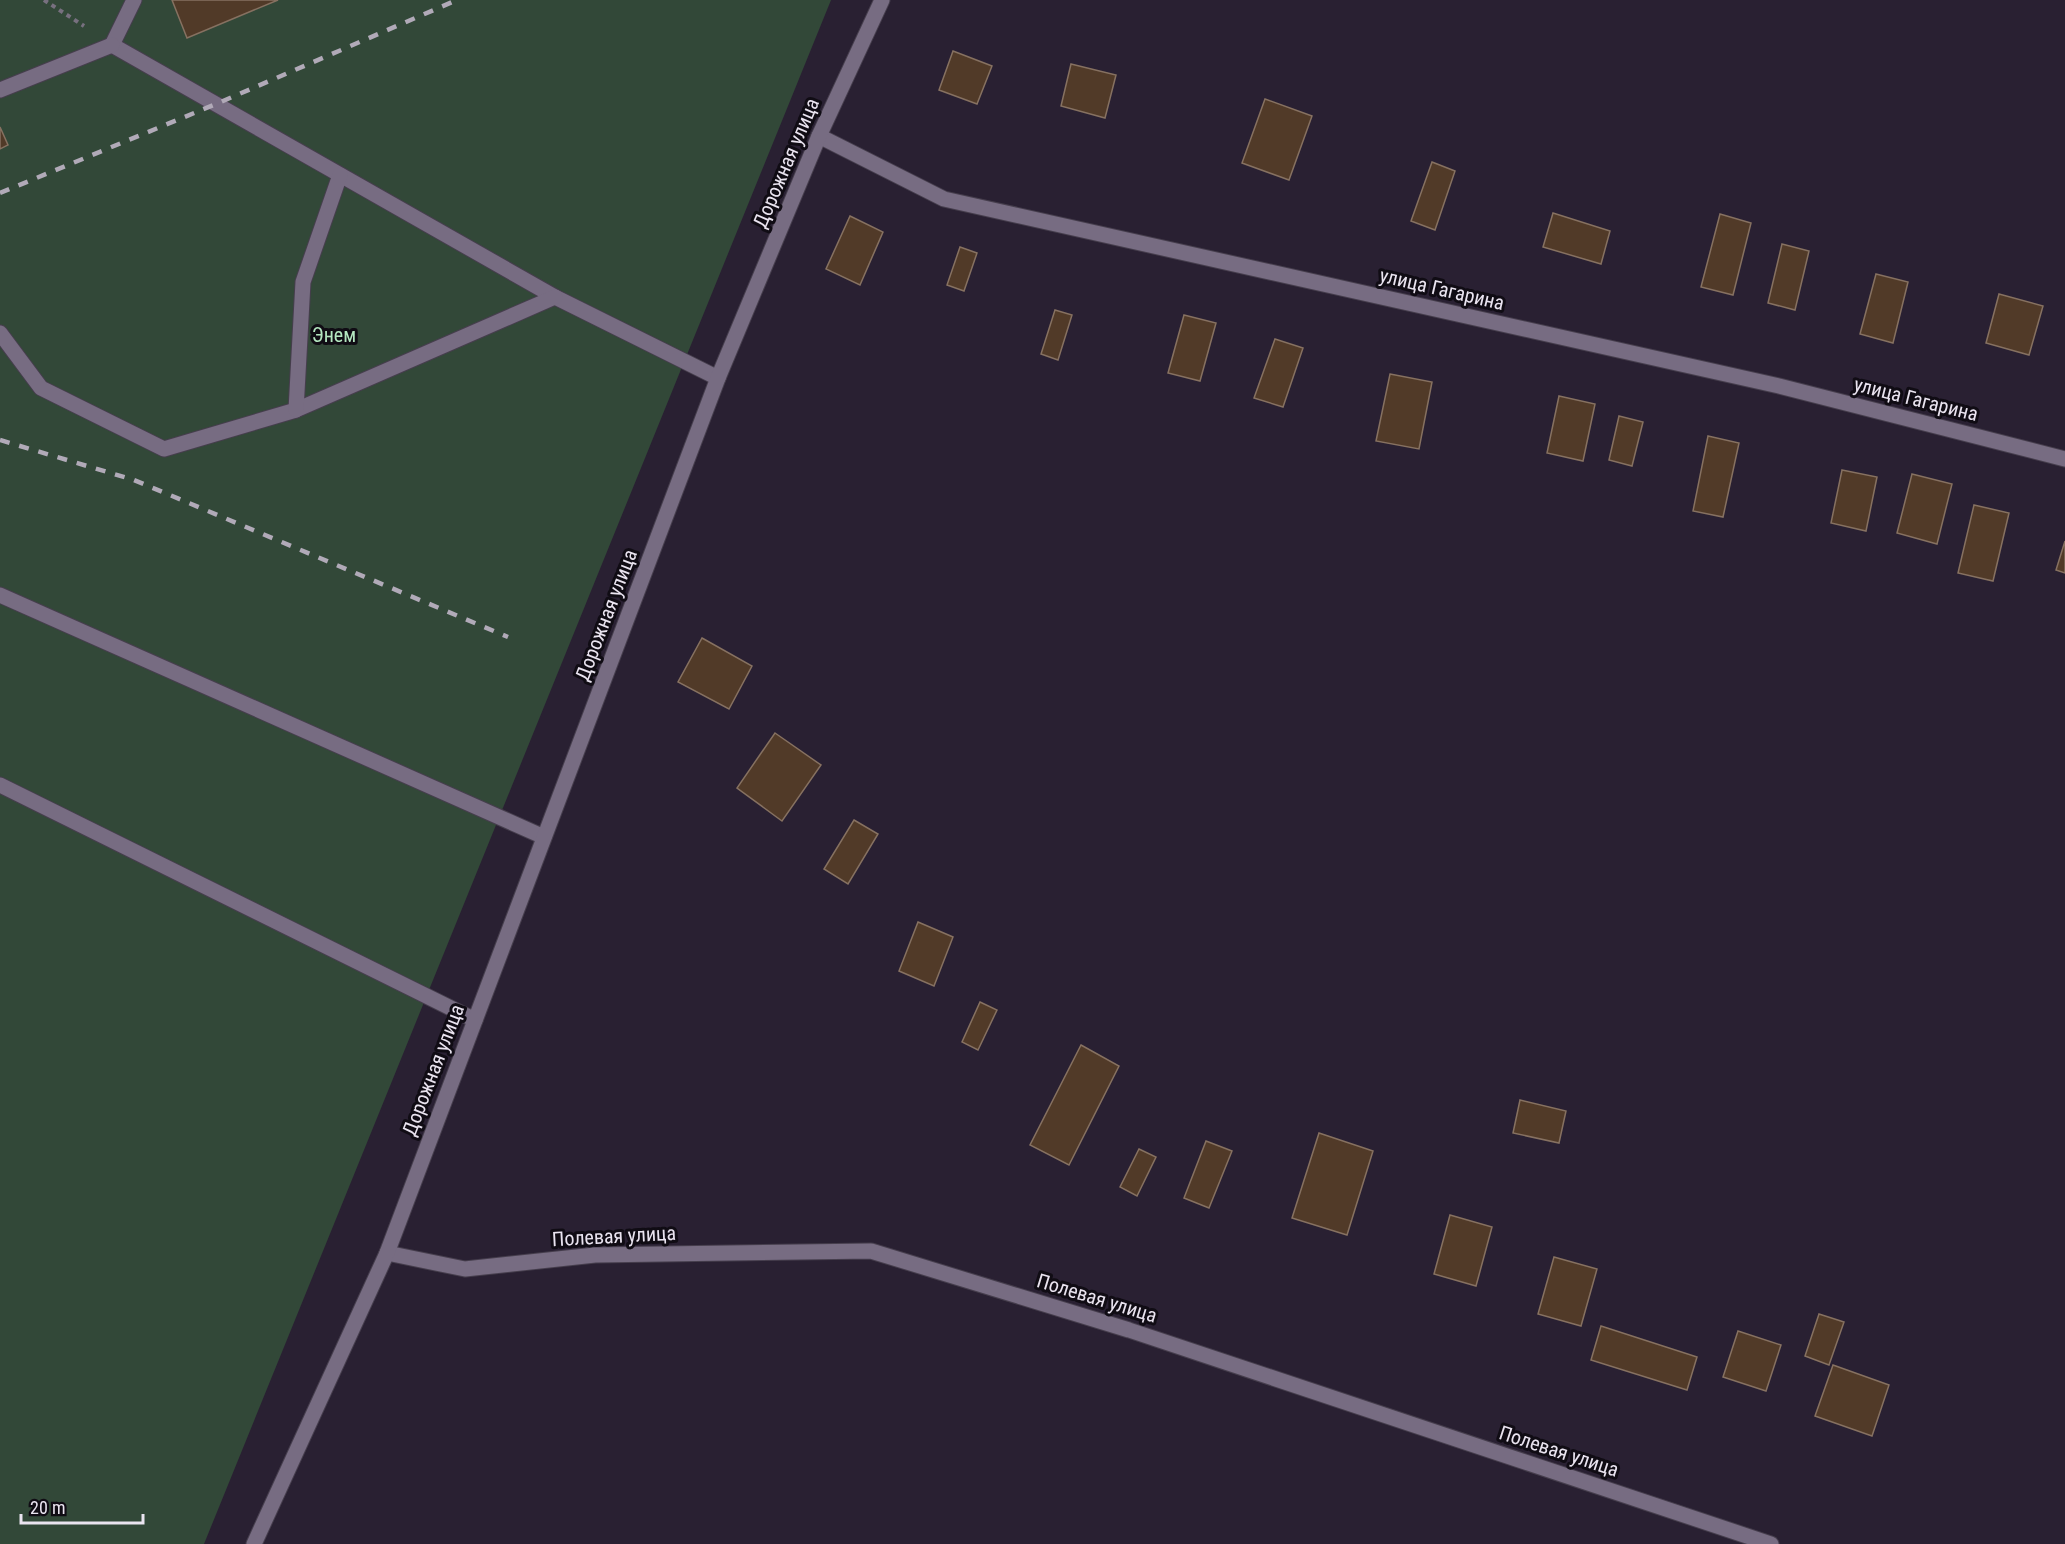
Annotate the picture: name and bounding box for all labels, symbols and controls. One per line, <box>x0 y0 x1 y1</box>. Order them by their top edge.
street label: Дорожная улица <box>748 95 824 231</box>
street label: улица Гагарина <box>1377 263 1507 315</box>
park label: Энем <box>312 323 356 347</box>
street label: улица Гагарина <box>1851 372 1981 426</box>
street label: Дорожная улица <box>570 546 642 684</box>
street label: Дорожная улица <box>397 1001 469 1139</box>
street label: Полевая улица <box>551 1221 677 1251</box>
street label: Полевая улица <box>1034 1268 1160 1328</box>
street label: Полевая улица <box>1496 1420 1622 1482</box>
scale bar <box>21 1487 142 1525</box>
text: 20 m <box>30 1497 65 1518</box>

